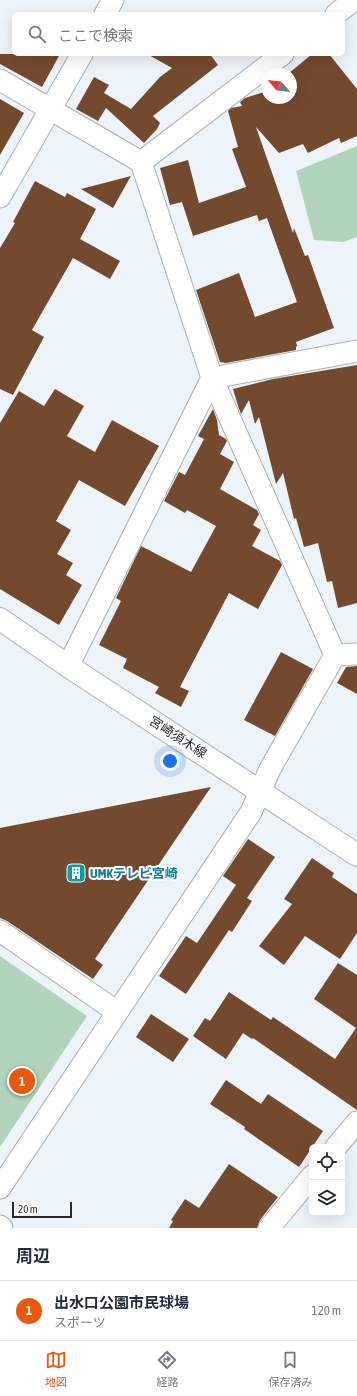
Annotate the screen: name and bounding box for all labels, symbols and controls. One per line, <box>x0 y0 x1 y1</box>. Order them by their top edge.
search box <box>12 12 345 56</box>
icon: search <box>26 23 48 45</box>
text: ここで検索 <box>58 27 133 44</box>
north arrow <box>261 68 297 104</box>
street label: 宮崎須木線 <box>147 713 209 761</box>
your location <box>160 751 180 771</box>
building icon: UMKテレビ宮崎 <box>65 862 87 884</box>
place label: UMKテレビ宮崎 <box>90 866 178 881</box>
pin: 1 <box>9 1066 35 1096</box>
map controls <box>309 1144 345 1216</box>
button: locate <box>309 1144 345 1180</box>
button: layers <box>309 1180 345 1216</box>
scale bar <box>12 1200 72 1219</box>
text: 20 m <box>18 1203 38 1215</box>
text: 周辺 <box>16 1246 50 1266</box>
text: 出水口公園市民球場 <box>54 1294 189 1311</box>
text: 1 <box>26 1303 32 1318</box>
text: 120 m <box>312 1303 341 1318</box>
text: スポーツ <box>54 1315 106 1330</box>
tab: 地図 <box>45 1349 67 1389</box>
tab: 経路 <box>156 1349 178 1389</box>
tab: 保存済み <box>268 1349 312 1389</box>

